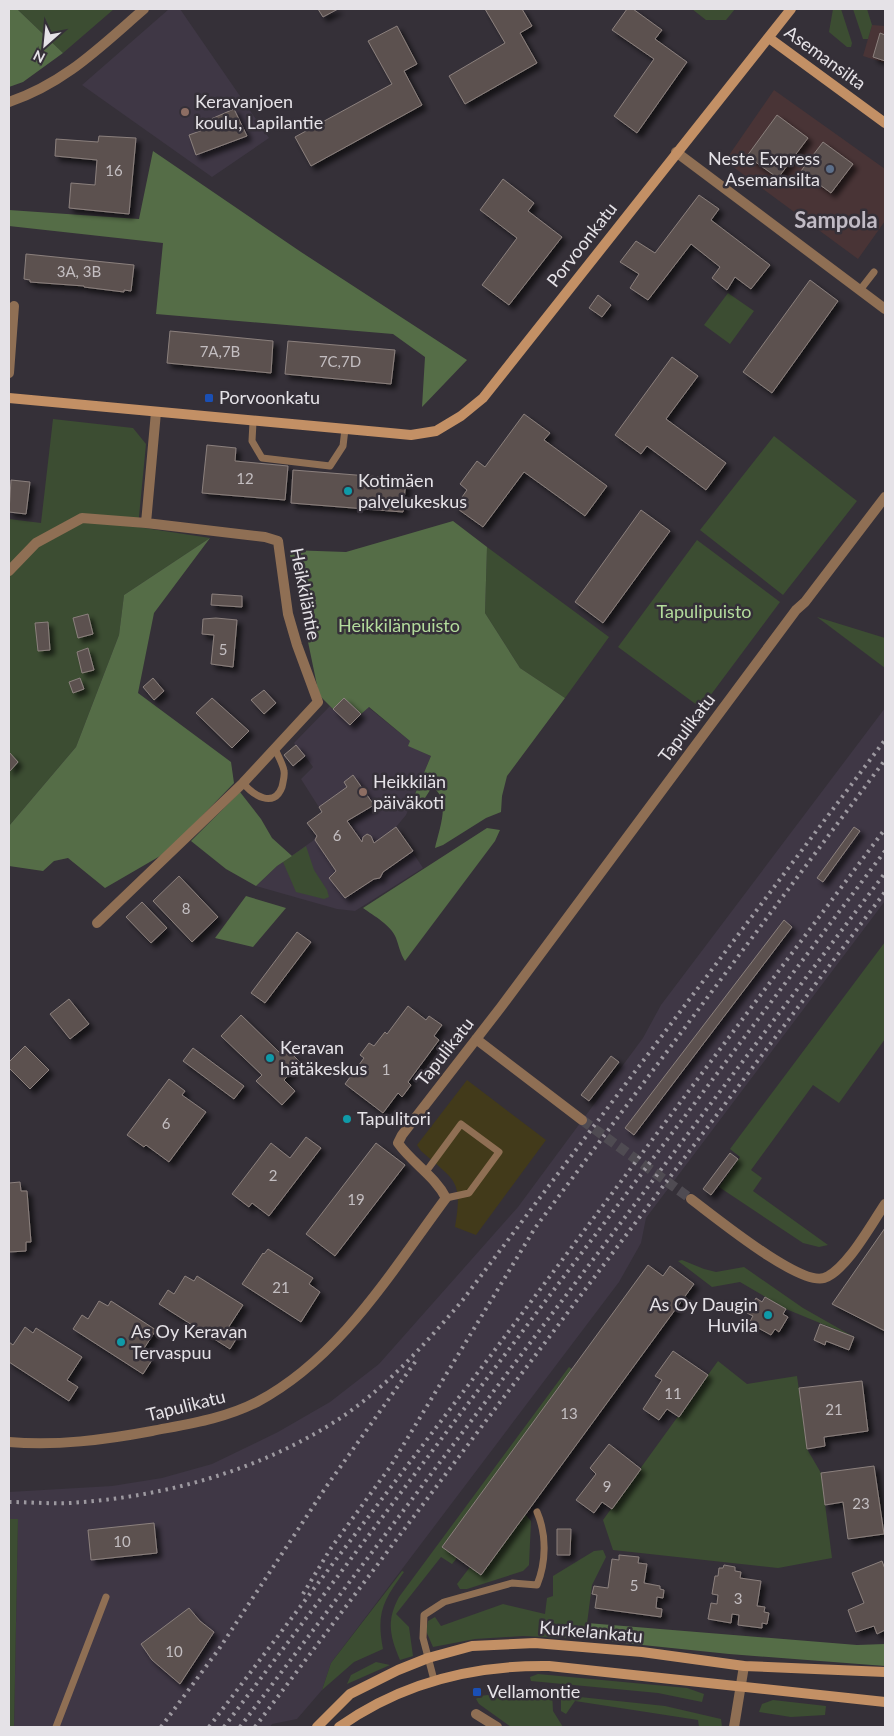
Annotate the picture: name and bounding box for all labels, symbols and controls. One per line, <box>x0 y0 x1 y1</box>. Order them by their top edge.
north arrow <box>20 20 70 70</box>
street label: Asemansilta <box>781 20 871 94</box>
text: N <box>30 47 48 67</box>
place label: Keravanjoen koulu, Lapilantie <box>195 90 323 133</box>
marker: Keravanjoen koulu, Lapilantie <box>179 106 191 118</box>
place label: Neste Express Asemansilta <box>708 147 820 190</box>
house number: 16 <box>105 161 123 179</box>
marker: Neste Express Asemansilta <box>824 163 836 175</box>
street label: Porvoonkatu <box>541 198 621 291</box>
district label: Sampola <box>794 206 878 233</box>
house number: 3A, 3B <box>57 262 101 280</box>
house number: 7A,7B <box>200 342 240 360</box>
house number: 7C,7D <box>319 352 361 370</box>
place label: Porvoonkatu <box>219 386 320 408</box>
marker: Porvoonkatu <box>203 392 215 404</box>
house number: 12 <box>236 469 254 487</box>
place label: Kotimäen palvelukeskus <box>358 469 467 512</box>
marker: Kotimäen palvelukeskus <box>342 485 354 497</box>
street label: Heikkiläntie <box>286 546 326 642</box>
park label: Tapulipuisto <box>656 600 752 622</box>
park label: Heikkilänpuisto <box>338 614 460 636</box>
house number: 5 <box>219 640 227 658</box>
street label: Tapulikatu <box>653 689 719 766</box>
place label: Heikkilän päiväkoti <box>373 770 446 813</box>
marker: Heikkilän päiväkoti <box>357 786 369 798</box>
house number: 6 <box>333 826 342 844</box>
house number: 8 <box>182 899 190 917</box>
street label: Tapulikatu <box>411 1013 478 1090</box>
place label: Keravan hätäkeskus <box>280 1036 367 1079</box>
marker: Keravan hätäkeskus <box>264 1052 276 1064</box>
house number: 1 <box>382 1060 390 1078</box>
place label: Tapulitori <box>357 1107 431 1129</box>
marker: Tapulitori <box>341 1113 353 1125</box>
house number: 6 <box>162 1114 171 1132</box>
house number: 2 <box>269 1166 277 1184</box>
house number: 19 <box>347 1190 365 1208</box>
house number: 21 <box>272 1278 290 1296</box>
place label: As Oy Daugin Huvila <box>649 1293 758 1336</box>
marker: As Oy Daugin Huvila <box>762 1309 774 1321</box>
place label: As Oy Keravan Tervaspuu <box>131 1320 247 1363</box>
marker: As Oy Keravan Tervaspuu <box>115 1336 127 1348</box>
house number: 11 <box>664 1384 682 1402</box>
street label: Tapulikatu <box>144 1385 228 1425</box>
house number: 21 <box>825 1400 843 1418</box>
house number: 13 <box>560 1404 578 1422</box>
house number: 9 <box>603 1477 611 1495</box>
house number: 23 <box>852 1494 870 1512</box>
house number: 10 <box>113 1532 131 1550</box>
house number: 5 <box>630 1576 638 1594</box>
house number: 3 <box>734 1589 742 1607</box>
street label: Kurkelankatu <box>538 1616 644 1646</box>
house number: 10 <box>165 1642 183 1660</box>
place label: Vellamontie <box>487 1680 580 1702</box>
marker: Vellamontie <box>471 1686 483 1698</box>

